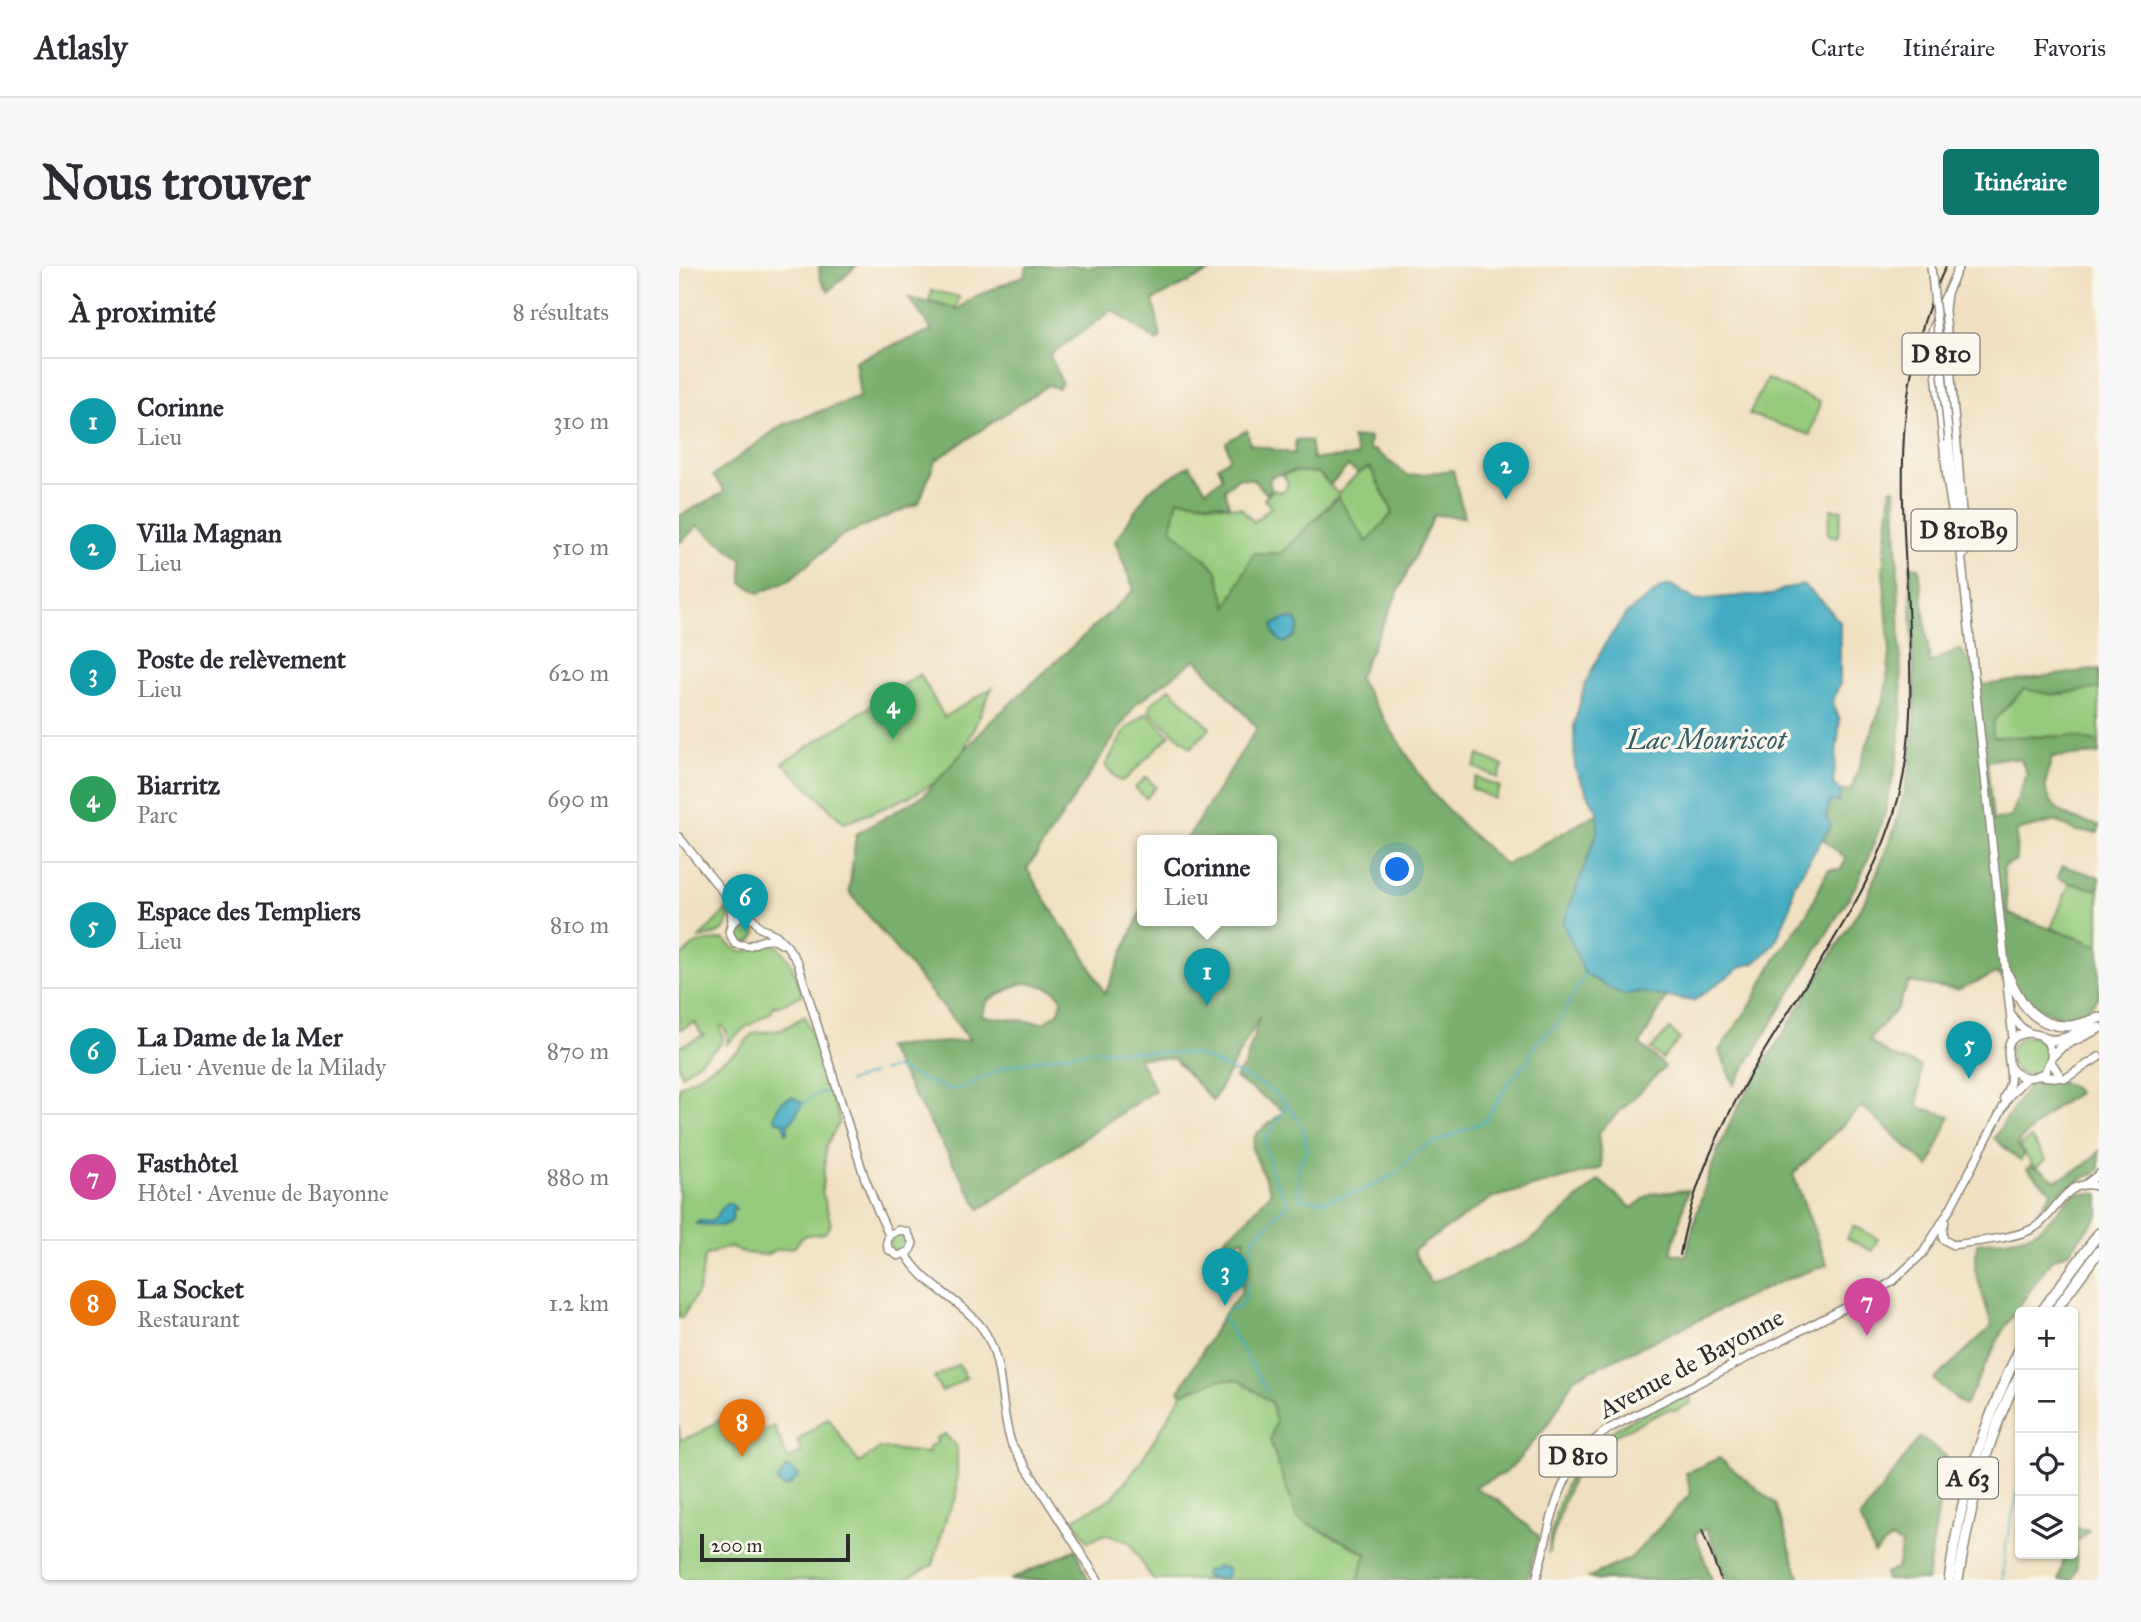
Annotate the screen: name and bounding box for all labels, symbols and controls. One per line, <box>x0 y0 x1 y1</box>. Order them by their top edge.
text: Atlasly <box>35 28 127 68</box>
text: Carte <box>1811 33 1865 63</box>
text: Itinéraire <box>1903 33 1995 63</box>
text: Favoris <box>2033 33 2106 63</box>
button: Itinéraire <box>1943 149 2099 215</box>
text: Nous trouver <box>42 153 310 212</box>
text: À proximité <box>70 294 216 330</box>
text: 8 résultats <box>513 298 609 326</box>
road number: D 810 <box>1903 334 1979 374</box>
text: Corinne <box>137 391 224 423</box>
text: 1 <box>88 407 98 435</box>
text: 310 m <box>553 407 609 435</box>
text: Lieu <box>137 423 182 451</box>
pin: 2 <box>1483 442 1529 500</box>
road number: D 810B9 <box>1911 510 2017 550</box>
text: Villa Magnan <box>137 517 282 549</box>
text: 2 <box>87 533 99 561</box>
text: 510 m <box>552 533 609 561</box>
text: Lieu <box>137 549 182 577</box>
text: Poste de relèvement <box>137 643 346 675</box>
text: 3 <box>88 659 98 687</box>
text: 620 m <box>548 659 609 687</box>
text: Lieu <box>137 675 182 703</box>
pin: 4 <box>870 682 916 740</box>
water label: Lac Mouriscot <box>1624 722 1788 757</box>
text: Biarritz <box>137 769 220 801</box>
text: 4 <box>87 785 99 813</box>
text: 690 m <box>547 785 609 813</box>
text: Parc <box>137 801 178 829</box>
popup <box>1137 835 1277 926</box>
text: Corinne <box>1164 851 1250 883</box>
your location <box>1380 852 1414 886</box>
pin: 6 <box>722 874 768 932</box>
text: Lieu <box>1164 883 1209 911</box>
text: Espace des Templiers <box>137 895 361 927</box>
text: 5 <box>88 911 98 939</box>
text: 810 m <box>550 911 609 939</box>
text: Lieu <box>137 927 182 955</box>
pin: 1 <box>1184 948 1230 1006</box>
text: La Dame de la Mer <box>137 1021 343 1053</box>
pin: 5 <box>1946 1021 1992 1079</box>
text: 6 <box>87 1037 99 1065</box>
text: 870 m <box>547 1037 609 1065</box>
text: Lieu · Avenue de la Milady <box>137 1053 386 1081</box>
text: Fasthôtel <box>137 1147 238 1179</box>
text: 7 <box>87 1163 99 1191</box>
text: 880 m <box>547 1163 609 1191</box>
text: Hôtel · Avenue de Bayonne <box>137 1179 389 1207</box>
pin: 3 <box>1202 1248 1248 1306</box>
text: La Socket <box>137 1273 244 1305</box>
pin: 7 <box>1844 1278 1890 1336</box>
text: 8 <box>87 1289 99 1317</box>
text: 1.2 km <box>549 1289 609 1317</box>
street label: Avenue de Bayonne <box>1592 1301 1789 1426</box>
text: Restaurant <box>137 1305 240 1333</box>
map controls <box>2015 1307 2078 1559</box>
button: + <box>2015 1307 2078 1370</box>
button: − <box>2015 1370 2078 1433</box>
pin: 8 <box>719 1399 765 1457</box>
button: locate <box>2015 1433 2078 1496</box>
road number: D 810 <box>1539 1436 1616 1476</box>
road number: A 63 <box>1938 1458 1998 1498</box>
button: layers <box>2015 1496 2078 1559</box>
scale bar <box>700 1531 851 1563</box>
text: 200 m <box>711 1534 763 1557</box>

